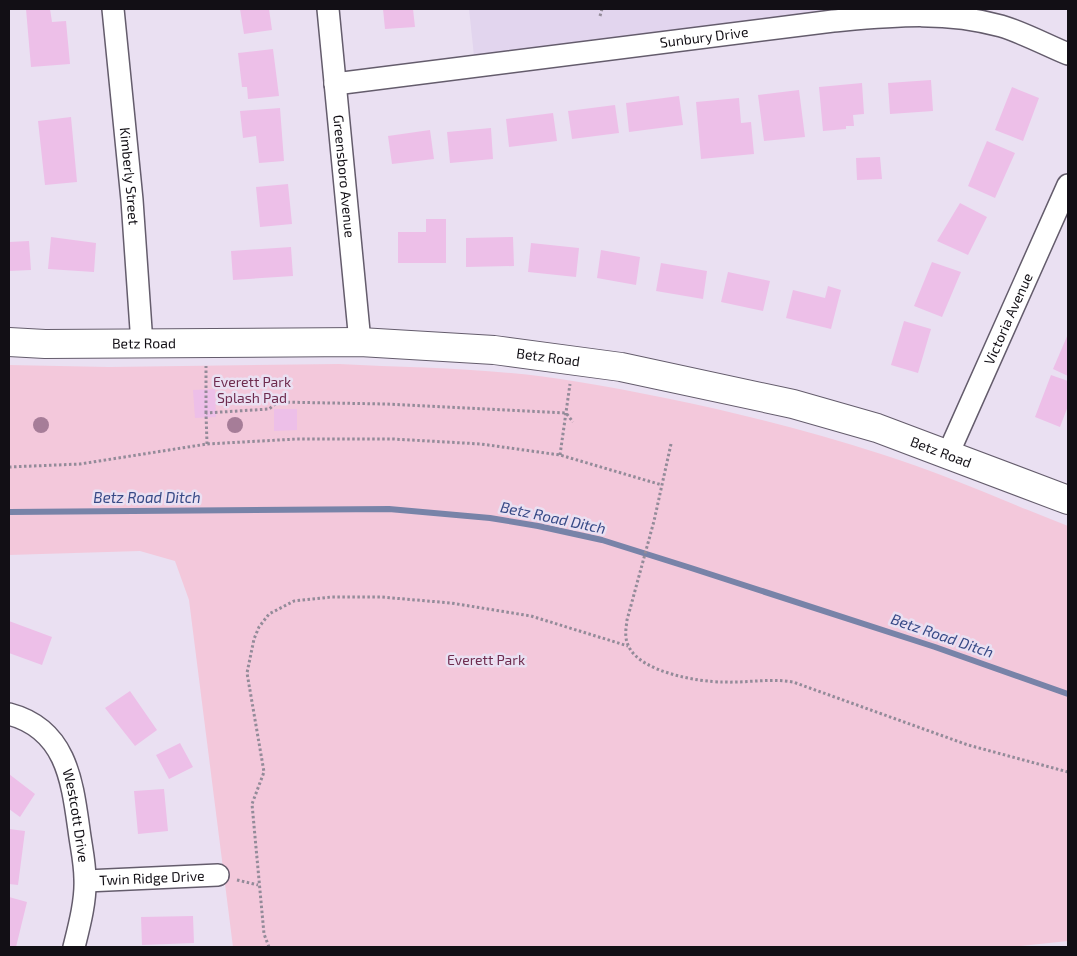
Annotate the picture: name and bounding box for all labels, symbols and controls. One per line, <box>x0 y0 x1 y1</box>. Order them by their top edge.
street label: Sunbury Drive <box>659 23 749 51</box>
street label: Greensboro Avenue <box>330 114 359 239</box>
street label: Kimberly Street <box>117 126 143 226</box>
street label: Victoria Avenue <box>980 270 1036 367</box>
street label: Betz Road <box>112 334 176 352</box>
street label: Betz Road <box>515 344 581 369</box>
park label: Everett Park Splash Pad <box>213 373 291 406</box>
street label: Betz Road <box>908 432 974 471</box>
water label: Betz Road Ditch <box>93 488 201 506</box>
water label: Betz Road Ditch <box>499 497 608 537</box>
water label: Betz Road Ditch <box>889 609 996 661</box>
park label: Everett Park <box>447 651 525 668</box>
street label: Westcott Drive <box>59 767 93 863</box>
street label: Twin Ridge Drive <box>99 867 205 888</box>

